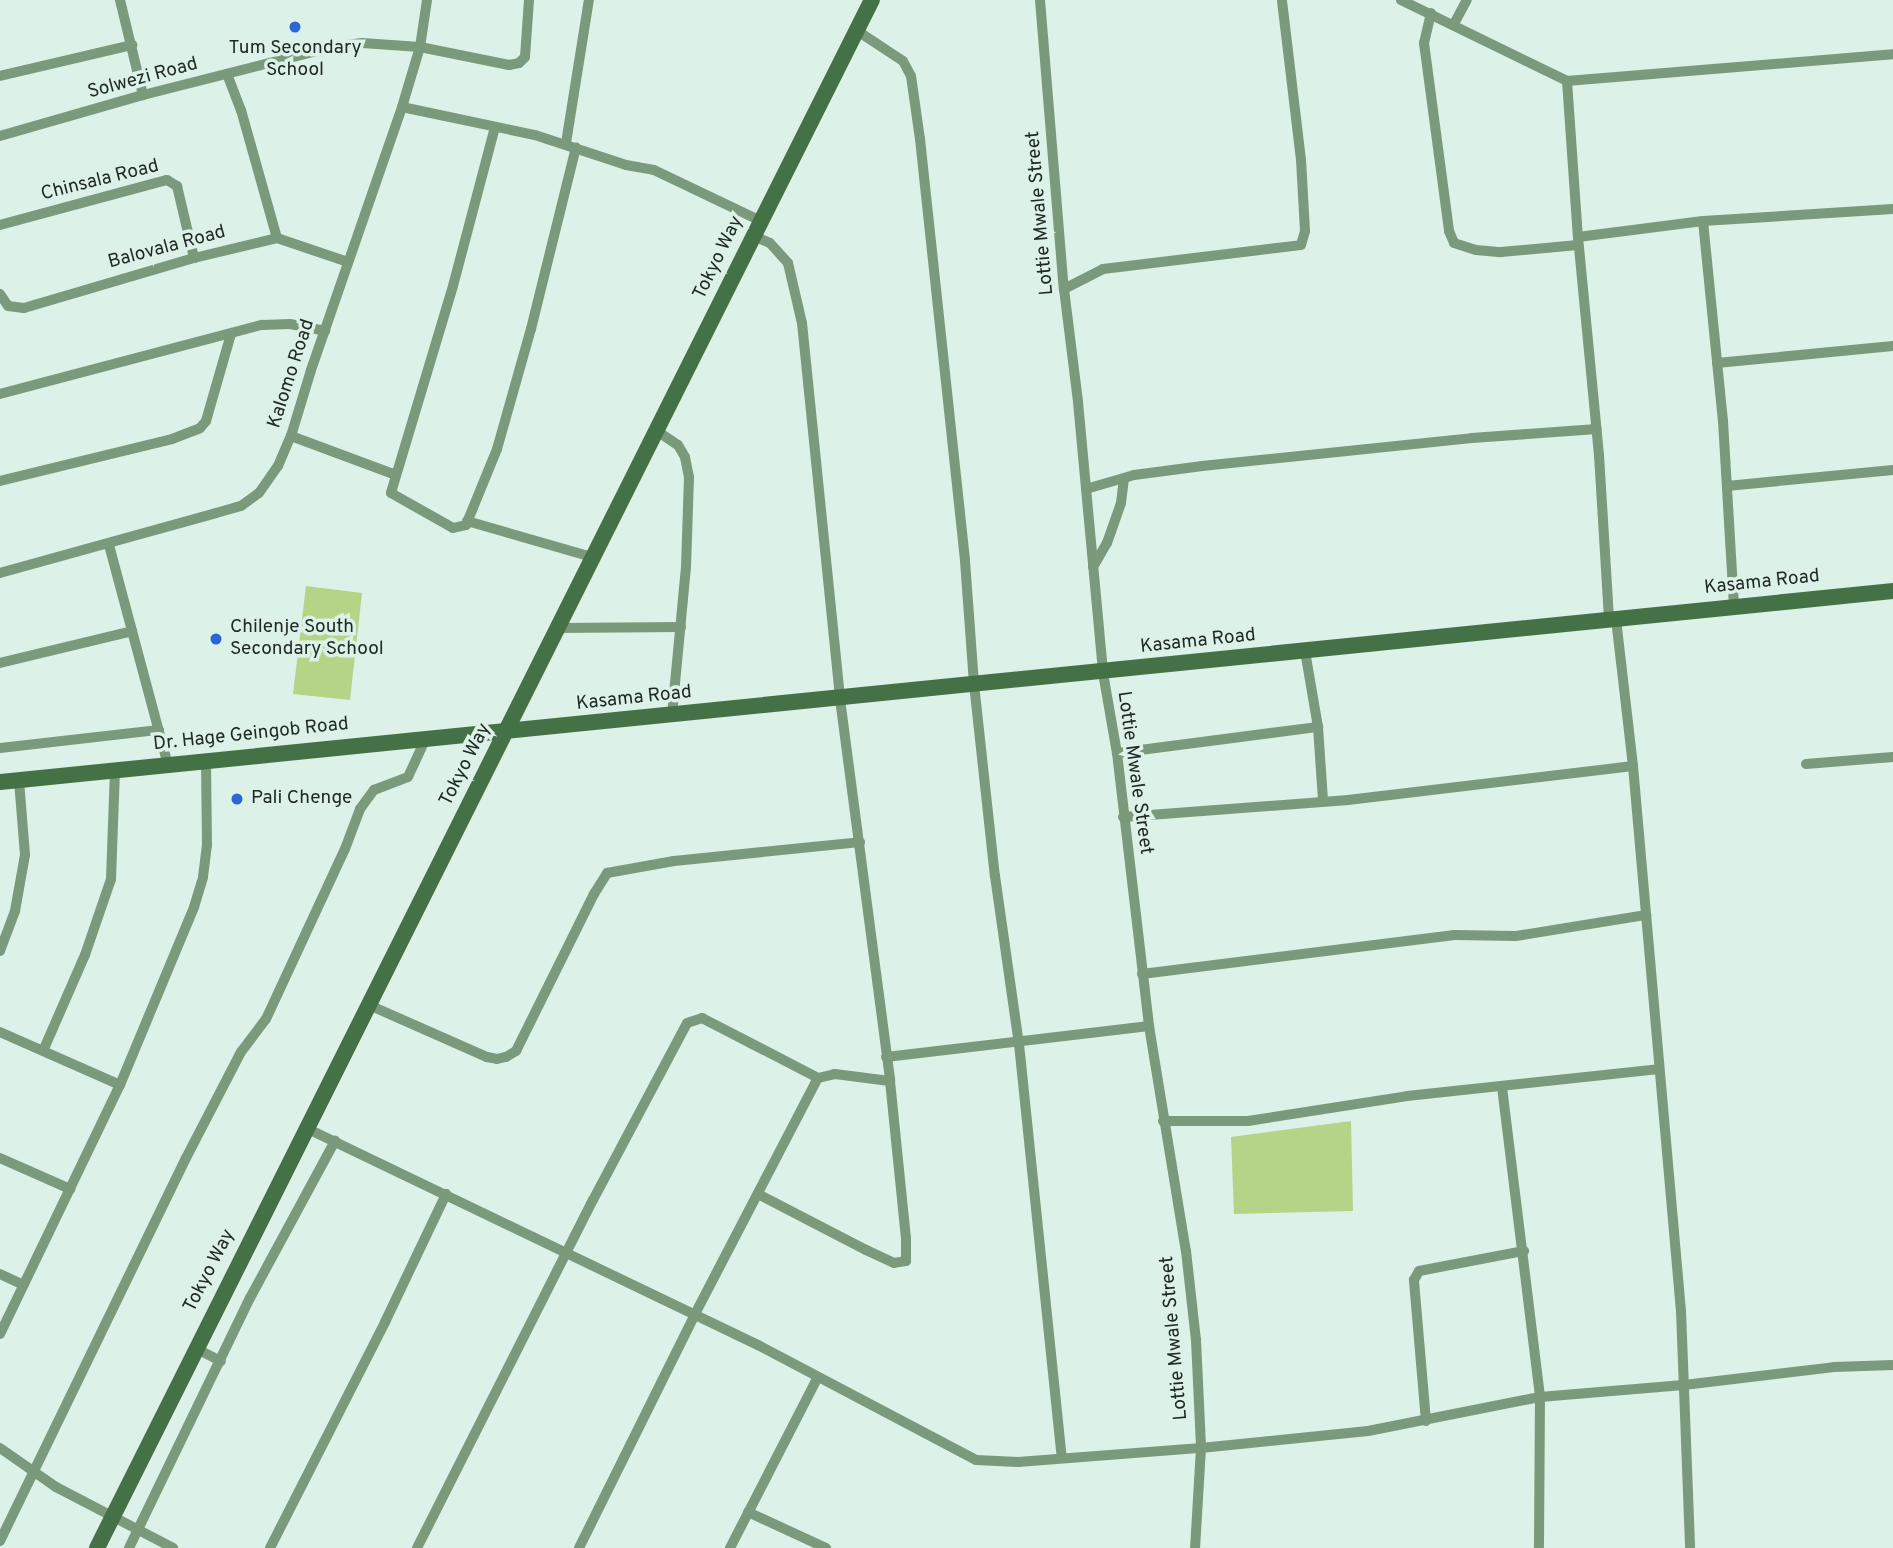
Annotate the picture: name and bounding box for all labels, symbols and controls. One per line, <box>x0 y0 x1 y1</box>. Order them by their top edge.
marker: Tum Secondary School <box>287 19 303 35</box>
place label: Tum Secondary School <box>229 38 361 82</box>
street label: Solwezi Road <box>86 53 200 105</box>
street label: Lottie Mwale Street <box>1022 130 1060 296</box>
street label: Chinsala Road <box>39 155 161 207</box>
street label: Tokyo Way <box>689 212 749 304</box>
street label: Balovala Road <box>106 221 228 275</box>
street label: Kalomo Road <box>264 317 320 431</box>
street label: Kasama Road <box>1703 566 1821 600</box>
place label: Chilenje South Secondary School <box>230 617 384 661</box>
street label: Kasama Road <box>1139 625 1257 659</box>
marker: Chilenje South Secondary School <box>208 631 224 647</box>
street label: Kasama Road <box>575 682 693 716</box>
street label: Lottie Mwale Street <box>1111 690 1157 856</box>
street label: Dr. Hage Geingob Road <box>152 713 350 757</box>
street label: Tokyo Way <box>435 720 497 810</box>
place label: Pali Chenge <box>251 788 352 810</box>
marker: Pali Chenge <box>229 791 245 807</box>
street label: Tokyo Way <box>179 1226 241 1316</box>
street label: Lottie Mwale Street <box>1156 1255 1194 1421</box>

